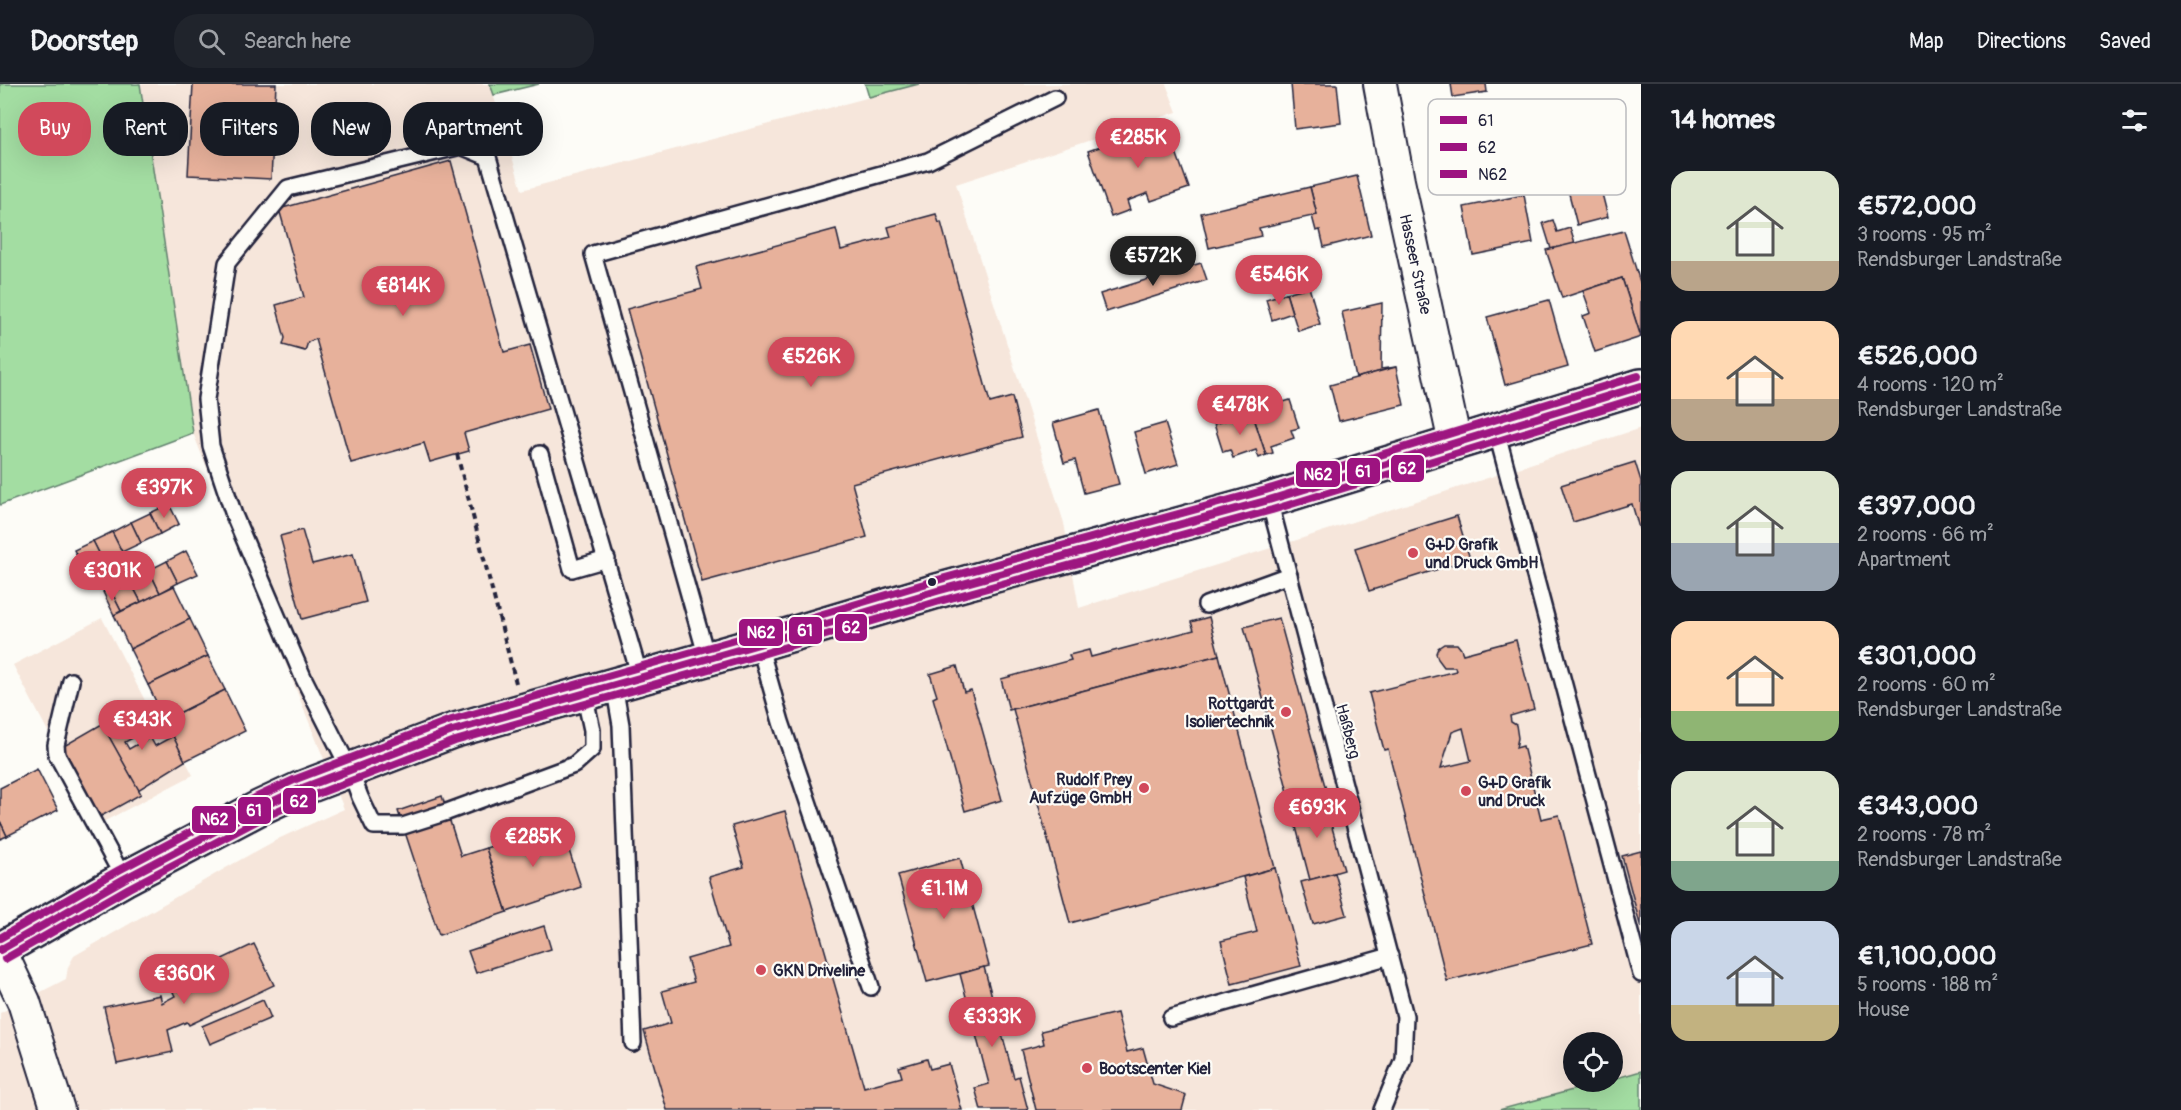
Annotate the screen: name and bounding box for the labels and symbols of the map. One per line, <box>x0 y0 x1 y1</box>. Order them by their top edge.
legend <box>1428 99 1626 195</box>
text: 61 <box>1478 111 1494 131</box>
pin: €285K <box>1096 118 1180 169</box>
text: 62 <box>1478 138 1496 158</box>
text: N62 <box>1478 165 1507 185</box>
street label: Hasseer Straße <box>1395 212 1435 316</box>
pin: €572K <box>1111 236 1195 287</box>
pin: €546K <box>1237 255 1321 306</box>
pin: €814K <box>361 266 445 317</box>
pin: €526K <box>769 337 853 388</box>
pin: €478K <box>1198 385 1282 436</box>
line badge: 62 <box>1390 454 1425 483</box>
line badge: 61 <box>1346 457 1381 485</box>
text: 62 <box>1398 459 1416 479</box>
line badge: N62 <box>1295 460 1341 488</box>
text: 61 <box>1355 462 1371 482</box>
text: N62 <box>1303 465 1333 485</box>
pin: €397K <box>122 468 206 519</box>
place label: G+D Grafik und Druck GmbH <box>1425 535 1538 573</box>
marker: G+D Grafik und Druck GmbH <box>1406 546 1420 560</box>
pin: €301K <box>70 551 154 602</box>
unlabelled marker <box>926 576 938 588</box>
line badge: 62 <box>834 613 868 642</box>
line badge: 61 <box>788 616 823 645</box>
line badge: N62 <box>738 618 784 647</box>
text: 62 <box>842 618 860 638</box>
text: 61 <box>797 621 813 641</box>
text: N62 <box>746 623 776 643</box>
place label: Rottgardt Isoliertechnik <box>1185 694 1275 732</box>
pin: €343K <box>100 700 184 751</box>
street label: Haßberg <box>1331 702 1365 761</box>
marker: Rottgardt Isoliertechnik <box>1279 705 1293 719</box>
place label: Rudolf Prey Aufzüge GmbH <box>1029 770 1132 808</box>
place label: G+D Grafik und Druck <box>1478 773 1551 811</box>
marker: Rudolf Prey Aufzüge GmbH <box>1137 781 1151 795</box>
marker: G+D Grafik und Druck <box>1459 784 1473 798</box>
line badge: 62 <box>282 787 317 815</box>
pin: €693K <box>1275 788 1359 839</box>
text: 62 <box>290 792 308 812</box>
line badge: 61 <box>237 796 272 825</box>
text: 61 <box>246 801 262 821</box>
line badge: N62 <box>191 805 237 834</box>
text: N62 <box>199 810 229 830</box>
pin: €285K <box>491 817 575 868</box>
pin: €1.1M <box>902 869 986 920</box>
pin: €360K <box>142 954 226 1005</box>
place label: GKN Driveline <box>773 961 866 981</box>
marker: GKN Driveline <box>754 963 768 977</box>
pin: €333K <box>950 997 1034 1048</box>
place label: Bootscenter Kiel <box>1099 1059 1211 1079</box>
marker: Bootscenter Kiel <box>1080 1061 1094 1075</box>

